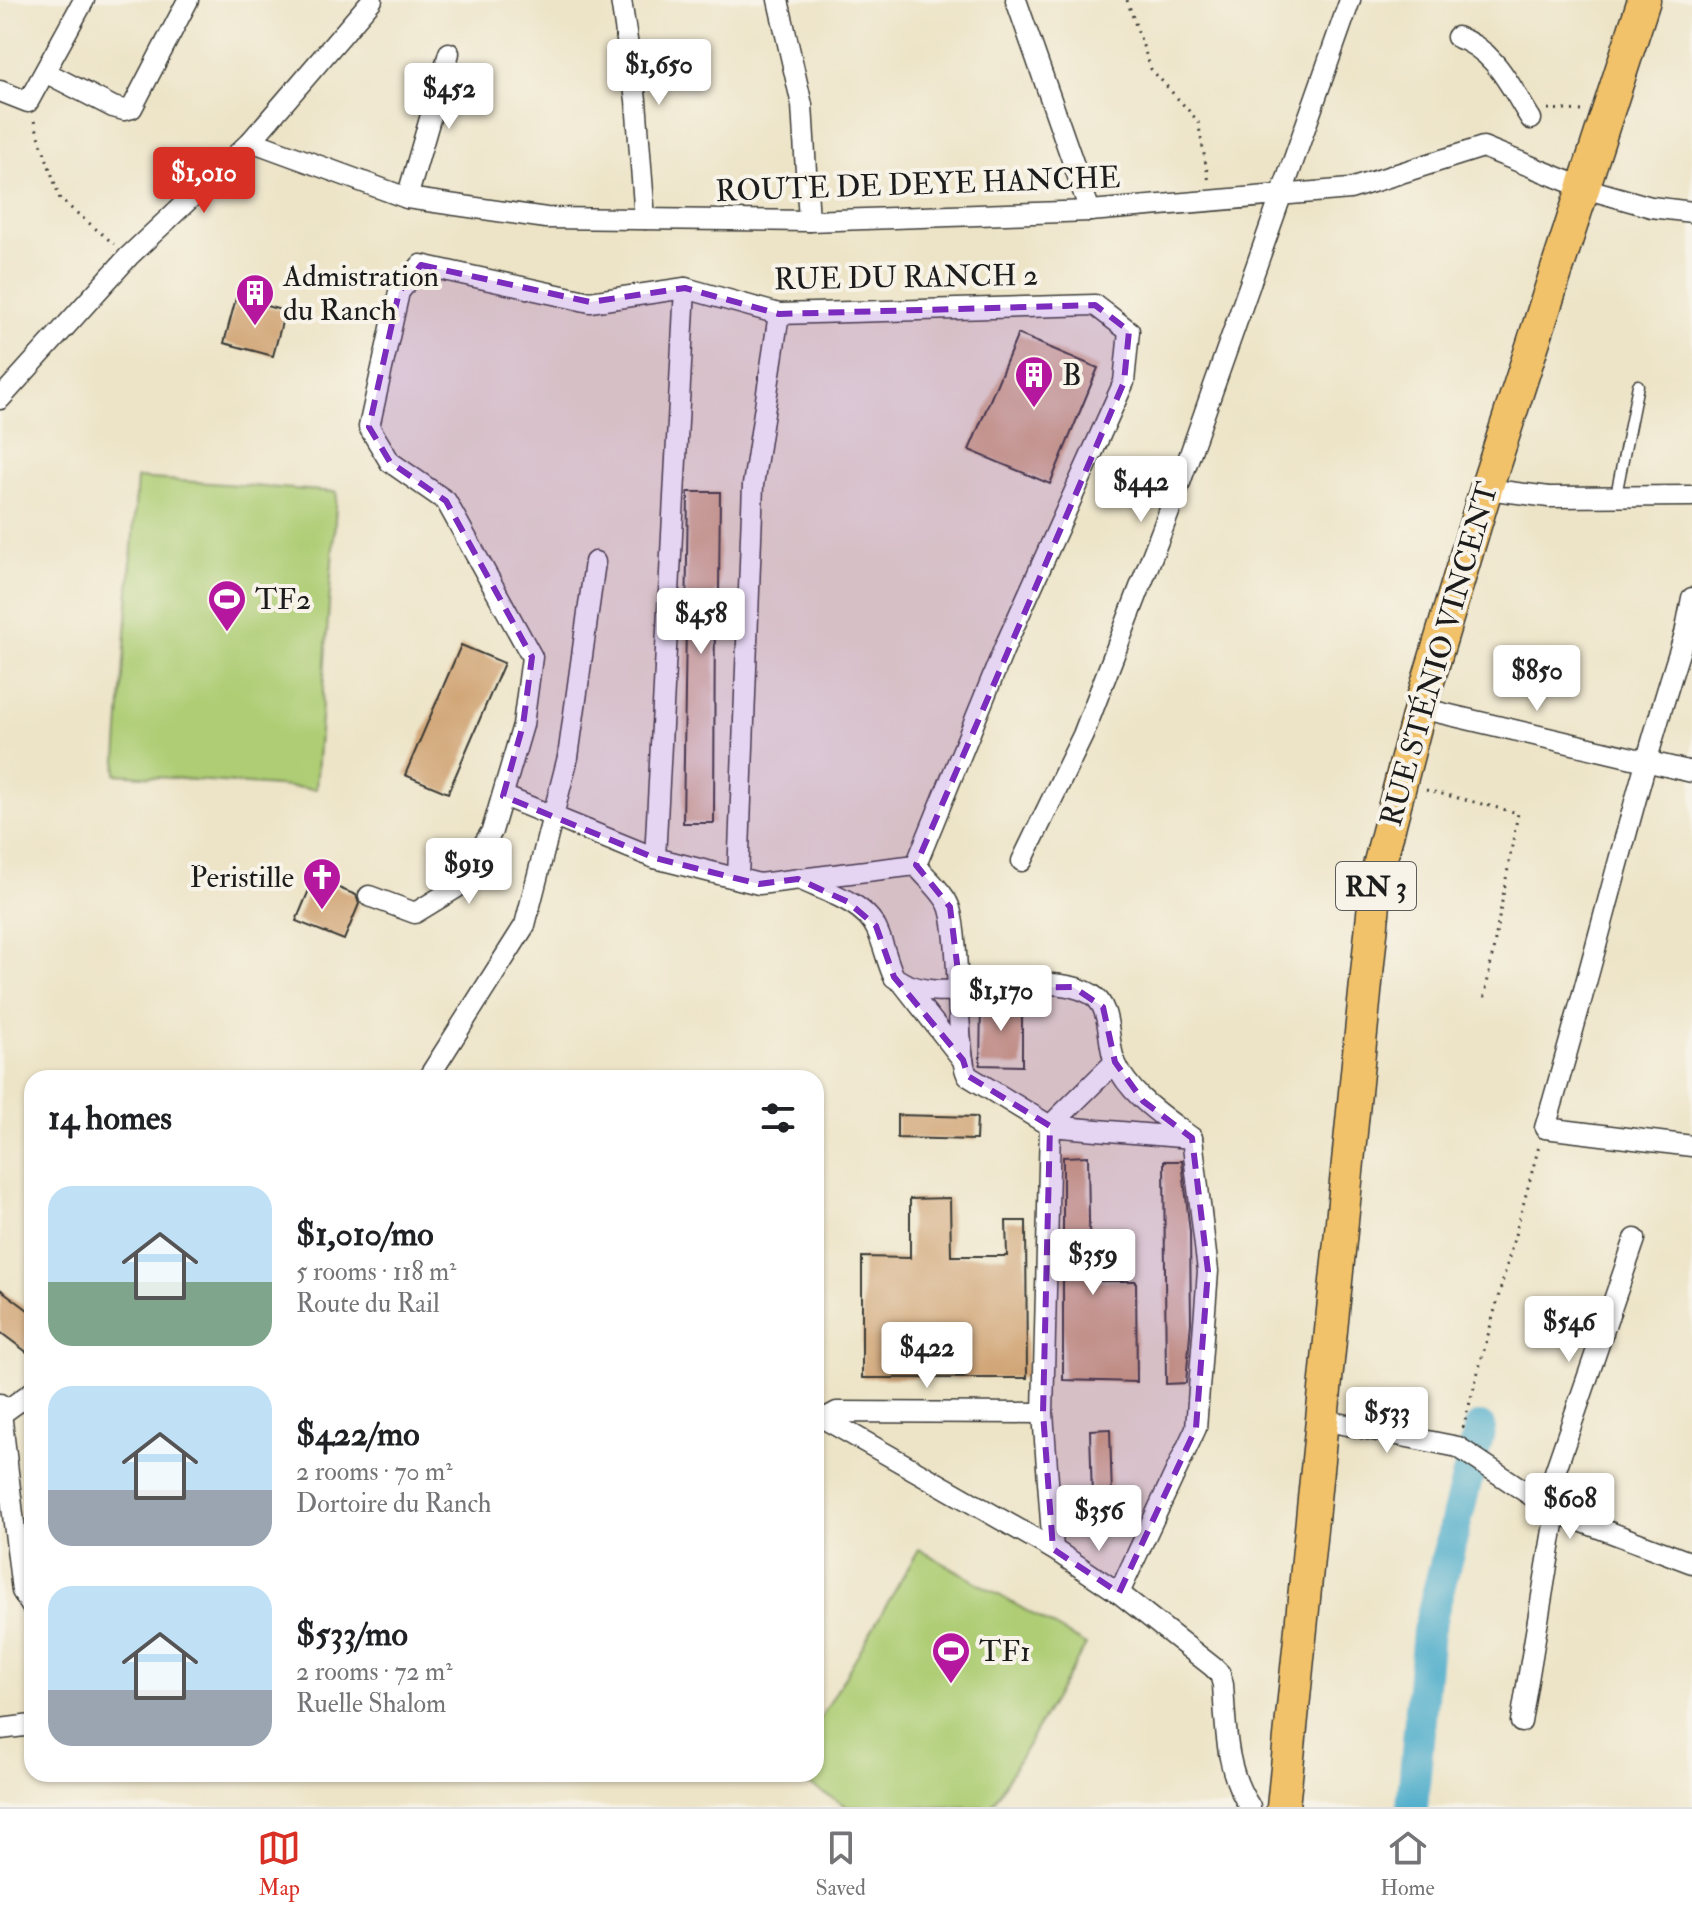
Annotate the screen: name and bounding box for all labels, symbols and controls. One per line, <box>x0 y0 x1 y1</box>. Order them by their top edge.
pin: $1,650 <box>594 39 724 107</box>
text: $1,650 <box>625 49 693 81</box>
pin: $452 <box>402 63 496 131</box>
text: $452 <box>422 73 476 105</box>
pin: $1,010 <box>139 147 269 215</box>
text: $1,010 <box>171 157 237 189</box>
street label: ROUTE DE DEYE HANCHE <box>715 159 1121 210</box>
street label: RUE DU RANCH 2 <box>773 257 1039 298</box>
place label: Admistration du Ranch <box>282 258 439 329</box>
building icon: Admistration du Ranch <box>234 272 276 327</box>
building icon: B <box>1013 354 1055 409</box>
place label: B <box>1062 357 1082 394</box>
pin: $442 <box>1094 456 1188 524</box>
text: $442 <box>1113 466 1169 498</box>
street label: RUE STÉNIO VINCENT <box>1372 477 1506 831</box>
sports icon: TF2 <box>206 578 248 633</box>
place label: TF2 <box>255 581 311 618</box>
pin: $458 <box>654 588 748 656</box>
text: $458 <box>675 598 727 630</box>
pin: $850 <box>1490 645 1584 713</box>
text: $850 <box>1511 655 1563 687</box>
pin: $919 <box>422 838 516 906</box>
text: $919 <box>444 848 494 880</box>
church icon: Peristille <box>301 856 343 911</box>
place label: Peristille <box>190 859 294 896</box>
road number: RN 3 <box>1336 862 1416 910</box>
pin: $1,170 <box>936 965 1066 1033</box>
text: $1,170 <box>969 975 1033 1007</box>
icon: filters <box>756 1096 800 1140</box>
text: 14 homes <box>48 1097 172 1140</box>
text: $1,010/mo <box>296 1213 434 1256</box>
icon: home <box>112 1218 208 1314</box>
pin: $359 <box>1046 1229 1140 1297</box>
text: $359 <box>1068 1239 1118 1271</box>
text: 5 rooms · 118 m² <box>296 1256 456 1288</box>
text: Route du Rail <box>296 1288 440 1320</box>
pin: $546 <box>1522 1296 1616 1364</box>
text: $546 <box>1543 1306 1595 1338</box>
pin: $422 <box>880 1322 974 1390</box>
text: $422 <box>899 1332 955 1364</box>
pin: $533 <box>1340 1387 1434 1455</box>
text: $533 <box>1364 1397 1410 1429</box>
text: $422/mo <box>296 1413 420 1456</box>
icon: home <box>112 1418 208 1514</box>
text: 2 rooms · 70 m² <box>296 1456 453 1488</box>
pin: $608 <box>1523 1473 1617 1541</box>
text: $608 <box>1543 1483 1597 1515</box>
pin: $356 <box>1052 1485 1146 1553</box>
text: Dortoire du Ranch <box>296 1488 492 1520</box>
text: $356 <box>1074 1495 1124 1527</box>
text: $533/mo <box>296 1613 408 1656</box>
icon: home <box>112 1618 208 1714</box>
sports icon: TF1 <box>930 1630 972 1685</box>
place label: TF1 <box>979 1633 1031 1670</box>
text: 2 rooms · 72 m² <box>296 1656 453 1688</box>
text: Ruelle Shalom <box>296 1688 446 1720</box>
tab: Map <box>257 1826 301 1902</box>
tab: Saved <box>816 1826 866 1902</box>
tab: Home <box>1380 1826 1435 1902</box>

